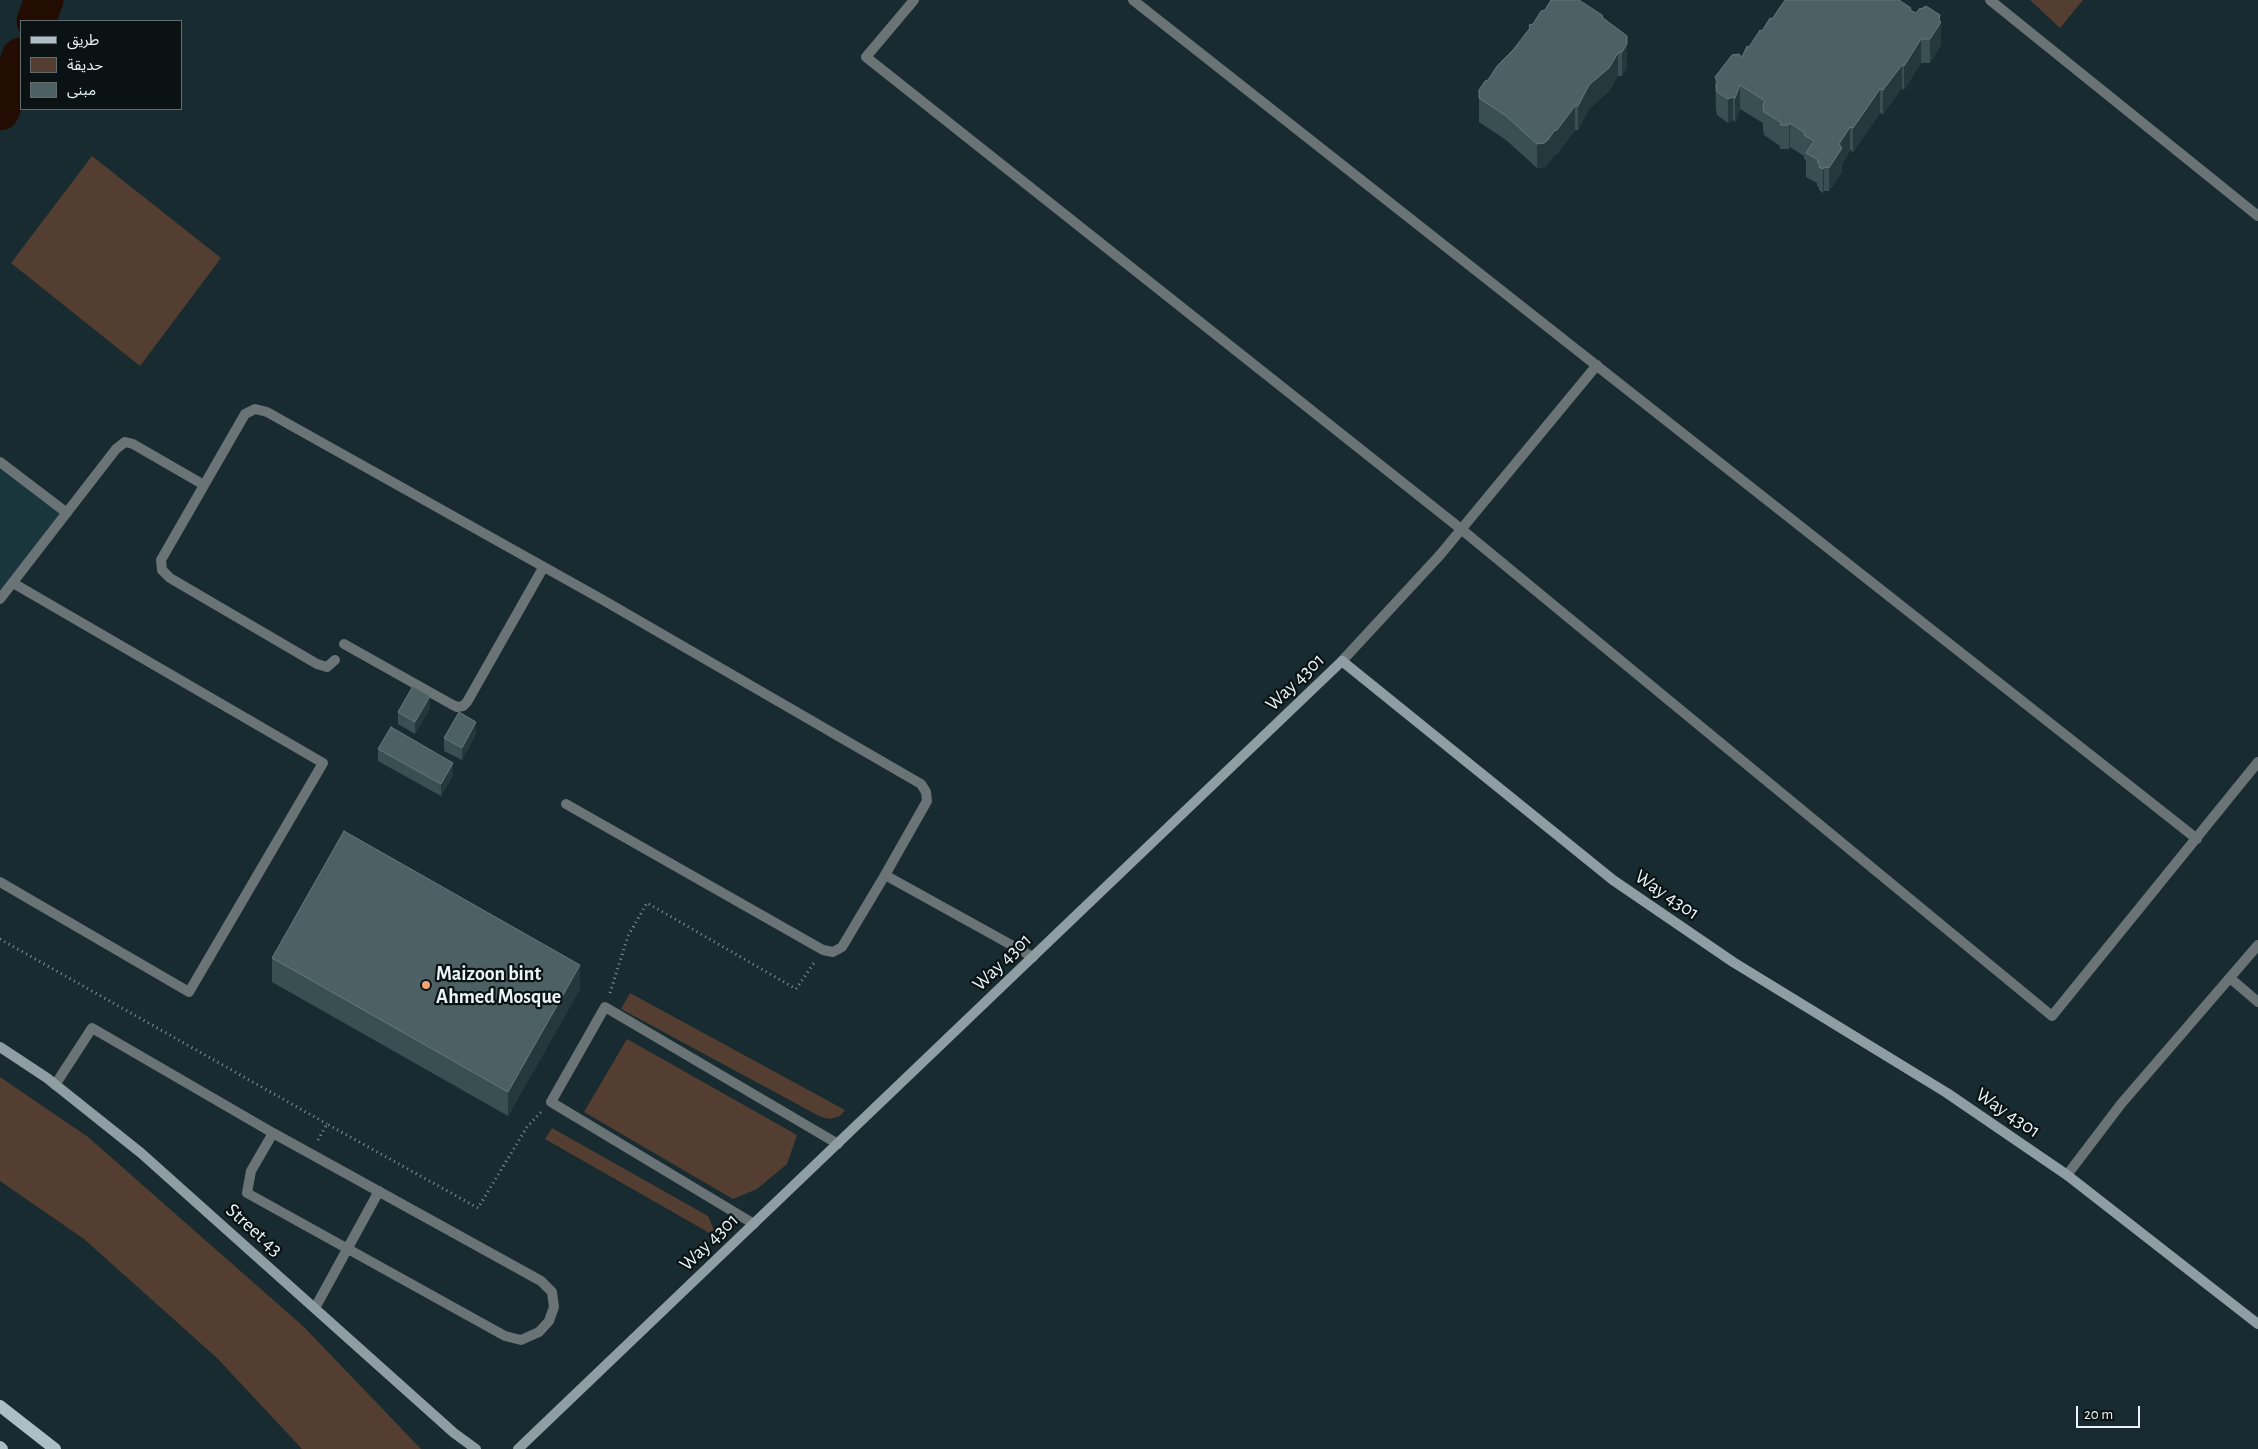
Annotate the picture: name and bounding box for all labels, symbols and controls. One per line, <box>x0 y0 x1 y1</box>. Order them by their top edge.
legend <box>20 20 182 110</box>
text: طريق <box>67 33 99 48</box>
text: حديقة <box>67 58 103 73</box>
text: مبنى <box>67 83 96 98</box>
street label: Way 4301 <box>1260 648 1330 716</box>
street label: Way 4301 <box>1630 865 1704 925</box>
street label: Way 4301 <box>967 928 1037 996</box>
place label: Maizoon bint Ahmed Mosque <box>436 962 561 1009</box>
marker: Maizoon bint Ahmed Mosque <box>420 979 432 991</box>
street label: Way 4301 <box>1971 1083 2045 1143</box>
street label: Street 43 <box>221 1198 287 1262</box>
street label: Way 4301 <box>674 1208 744 1276</box>
scale bar <box>2078 1396 2142 1428</box>
text: 20 m <box>2084 1407 2113 1422</box>

